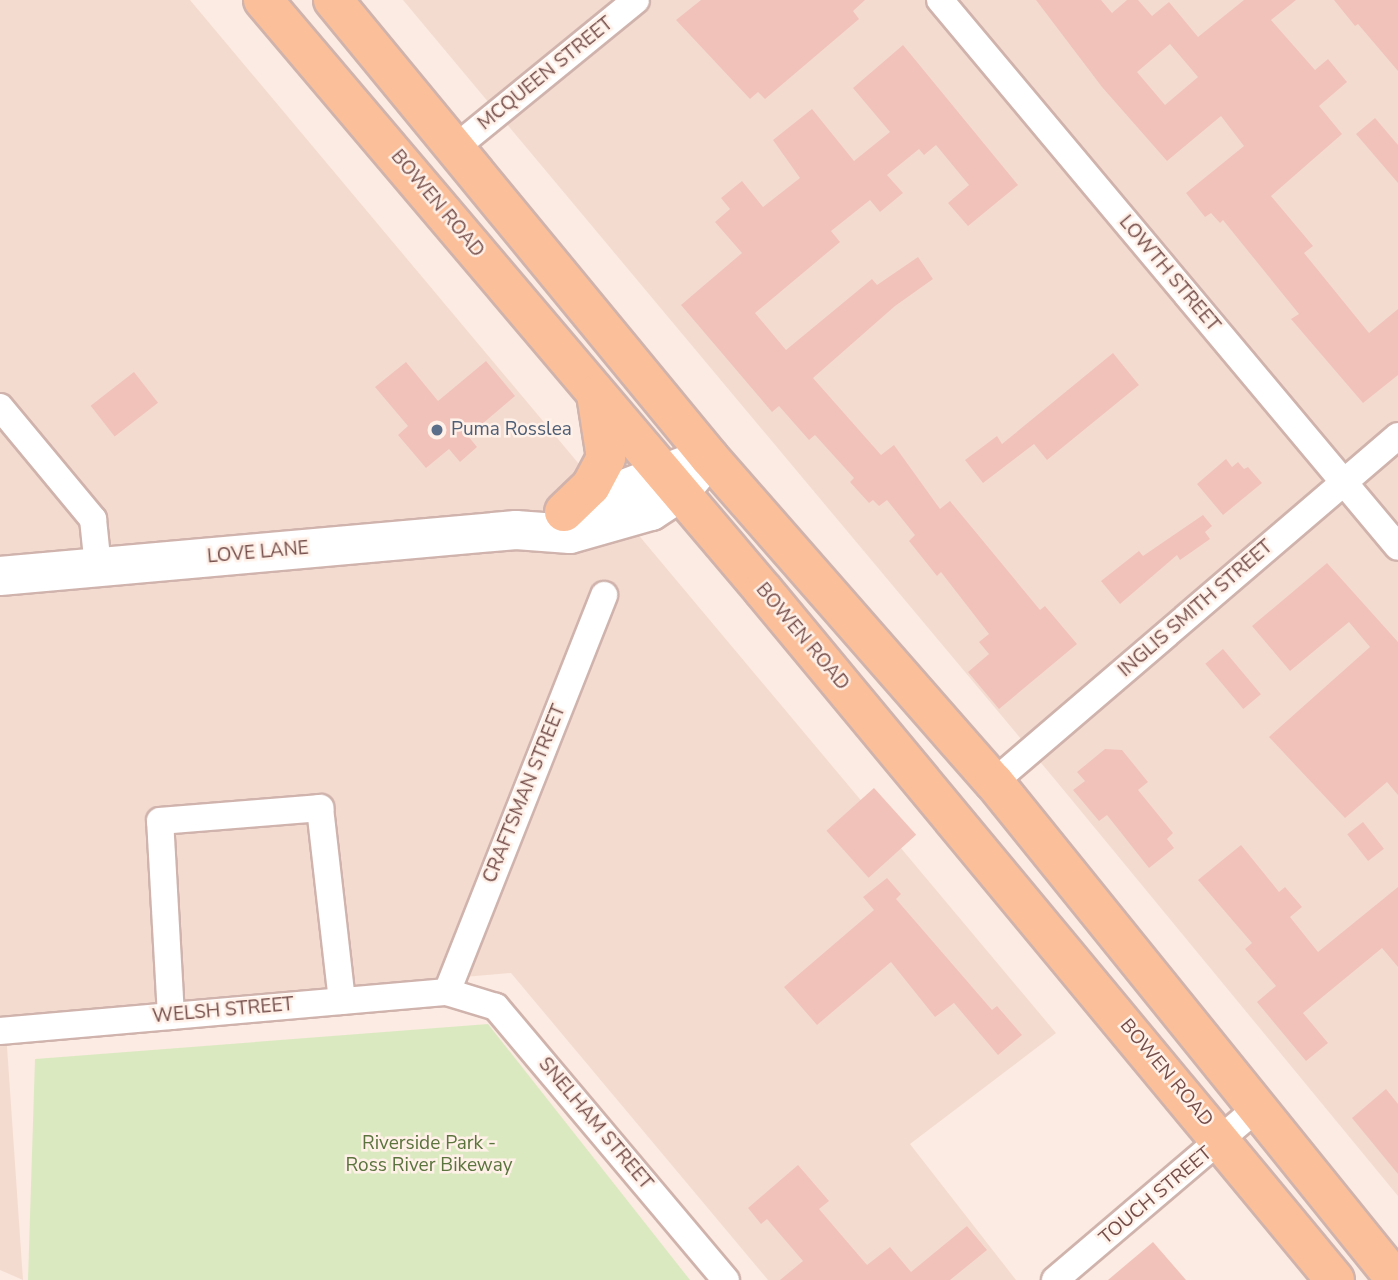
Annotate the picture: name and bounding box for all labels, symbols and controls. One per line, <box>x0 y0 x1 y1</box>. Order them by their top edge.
street label: MCQUEEN STREET <box>474 13 618 135</box>
street label: BOWEN ROAD <box>386 146 488 262</box>
street label: LOWTH STREET <box>1114 211 1224 337</box>
place label: Puma Rosslea <box>451 419 572 441</box>
marker: Puma Rosslea <box>429 422 445 438</box>
street label: INGLIS SMITH STREET <box>1114 536 1278 682</box>
street label: LOVE LANE <box>206 537 310 569</box>
street label: BOWEN ROAD <box>751 579 853 695</box>
street label: CRAFTSMAN STREET <box>479 702 571 886</box>
street label: WELSH STREET <box>151 993 295 1029</box>
street label: BOWEN ROAD <box>1115 1015 1217 1131</box>
street label: SNELHAM STREET <box>533 1053 657 1195</box>
park label: Riverside Park - Ross River Bikeway <box>346 1133 512 1177</box>
street label: TOUCH STREET <box>1095 1142 1217 1250</box>

